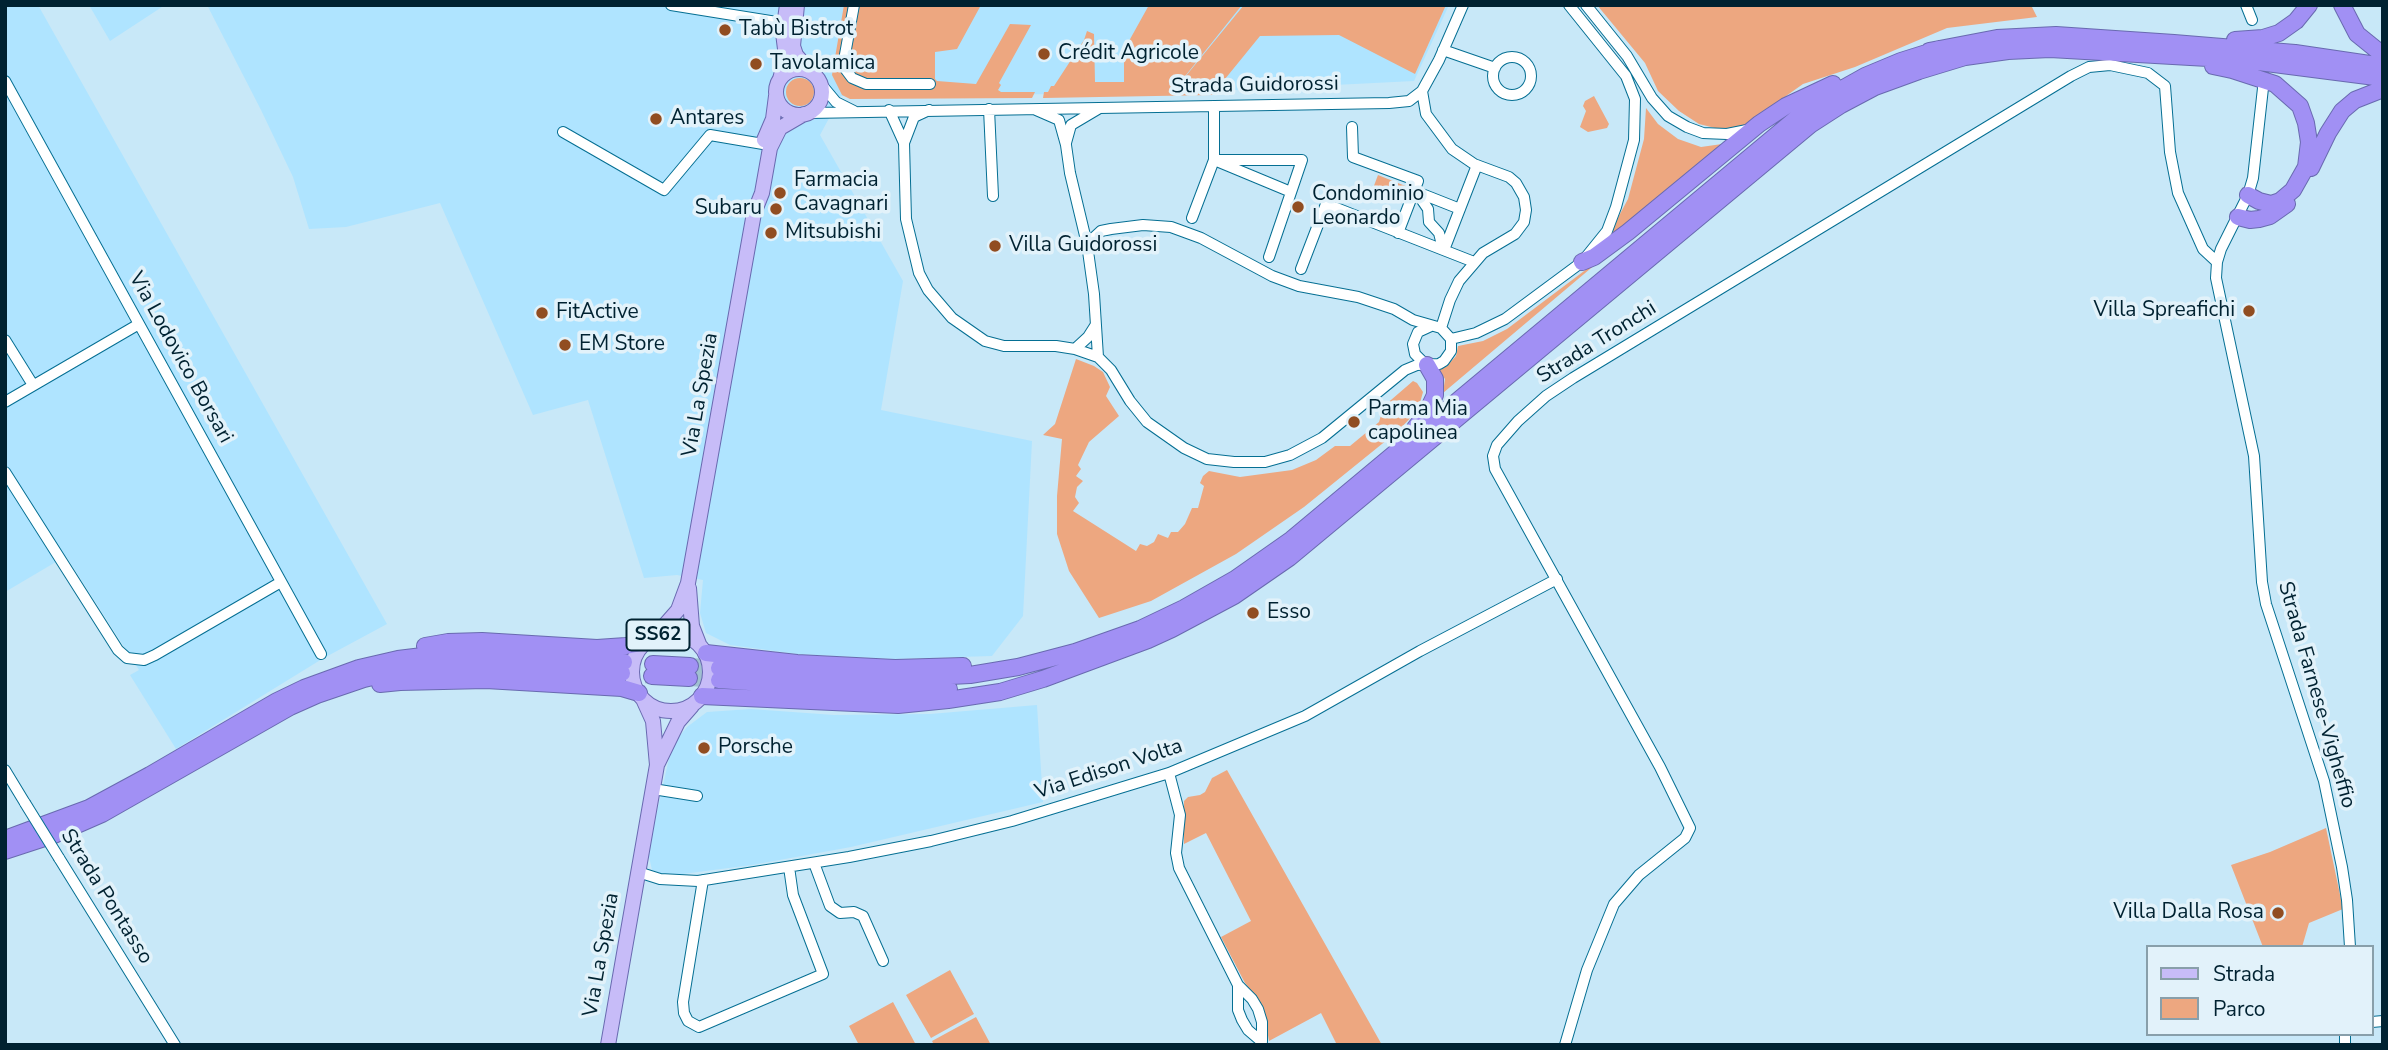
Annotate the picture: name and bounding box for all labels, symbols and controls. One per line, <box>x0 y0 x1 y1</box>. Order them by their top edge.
place label: Tabù Bistrot <box>739 17 853 43</box>
marker: Tabù Bistrot <box>717 22 733 38</box>
place label: Crédit Agricole <box>1058 41 1199 67</box>
marker: Crédit Agricole <box>1036 46 1052 62</box>
place label: Tavolamica <box>770 51 875 77</box>
marker: Tavolamica <box>748 56 764 72</box>
street label: Strada Guidorossi <box>1171 72 1339 100</box>
place label: Antares <box>670 106 744 132</box>
marker: Antares <box>648 111 664 127</box>
place label: Farmacia Cavagnari <box>794 168 888 218</box>
place label: Condominio Leonardo <box>1312 182 1424 232</box>
marker: Farmacia Cavagnari <box>772 185 788 201</box>
place label: Subaru <box>695 196 762 222</box>
marker: Condominio Leonardo <box>1290 199 1306 215</box>
marker: Subaru <box>768 201 784 217</box>
place label: Mitsubishi <box>785 220 881 246</box>
marker: Mitsubishi <box>763 225 779 241</box>
place label: Villa Guidorossi <box>1009 233 1157 259</box>
marker: Villa Guidorossi <box>987 238 1003 254</box>
street label: Via Lodovico Borsari <box>122 268 238 448</box>
street label: Strada Tronchi <box>1533 296 1661 390</box>
place label: Villa Spreafichi <box>2094 298 2235 324</box>
place label: FitActive <box>556 300 639 326</box>
marker: Villa Spreafichi <box>2241 303 2257 319</box>
marker: FitActive <box>534 305 550 321</box>
street label: Via La Spezia <box>678 331 724 459</box>
place label: EM Store <box>579 332 665 358</box>
marker: EM Store <box>557 337 573 353</box>
place label: Parma Mia capolinea <box>1368 397 1468 447</box>
marker: Parma Mia capolinea <box>1346 414 1362 430</box>
street label: Strada Farnese-Vigheffio <box>2272 579 2360 811</box>
place label: Esso <box>1267 600 1311 626</box>
marker: Esso <box>1245 605 1261 621</box>
road number: SS62 <box>626 620 690 650</box>
street label: Via Edison Volta <box>1032 734 1186 806</box>
place label: Porsche <box>718 735 793 761</box>
marker: Porsche <box>696 740 712 756</box>
street label: Strada Pontasso <box>54 825 158 969</box>
street label: Via La Spezia <box>579 891 625 1019</box>
place label: Villa Dalla Rosa <box>2113 900 2264 926</box>
marker: Villa Dalla Rosa <box>2270 905 2286 921</box>
legend <box>2146 945 2374 1036</box>
text: Strada <box>2213 960 2275 988</box>
text: Parco <box>2213 995 2266 1023</box>

